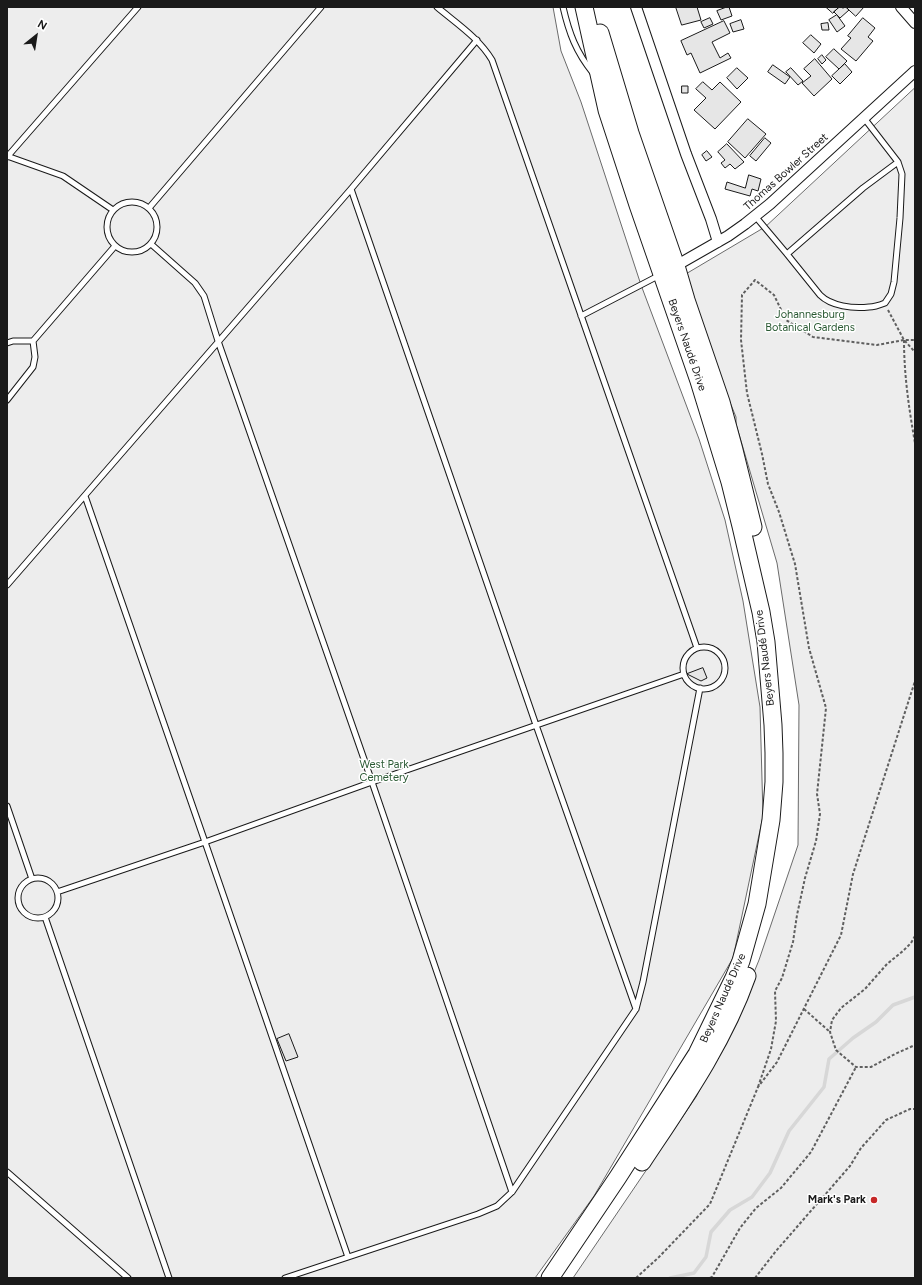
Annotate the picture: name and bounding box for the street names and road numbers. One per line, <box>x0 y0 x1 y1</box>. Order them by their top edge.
street label: Thomas Bowler Street <box>741 131 831 213</box>
street label: Beyers Naudé Drive <box>665 297 709 393</box>
street label: Beyers Naudé Drive <box>753 609 777 707</box>
street label: Beyers Naudé Drive <box>697 951 749 1045</box>

